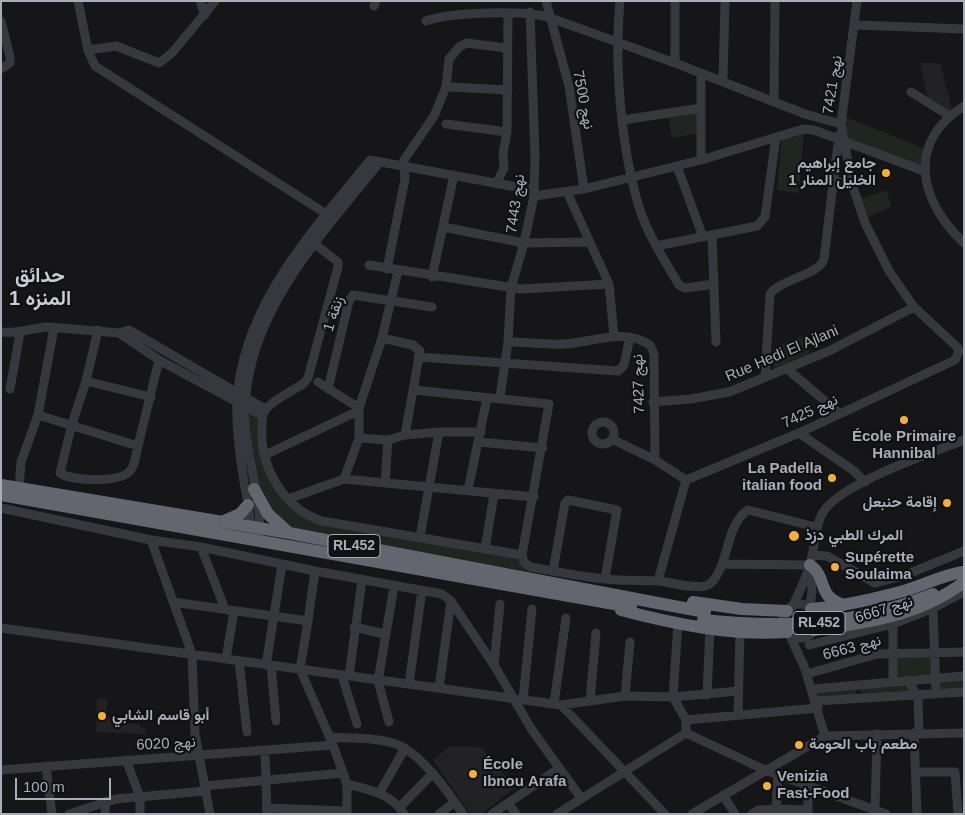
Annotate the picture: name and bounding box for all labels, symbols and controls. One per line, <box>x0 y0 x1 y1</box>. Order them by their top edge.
street label: نهج 7421 <box>819 54 847 116</box>
street label: نهج 7500 <box>568 69 598 131</box>
place label: جامع إبراهيم الخليل المنار 1 <box>788 155 876 190</box>
marker: جامع إبراهيم الخليل المنار 1 <box>880 167 892 179</box>
street label: نهج 7443 <box>503 173 529 235</box>
district label: حدائق المنزه 1 <box>9 264 71 311</box>
street label: زنقة 1 <box>320 294 348 334</box>
street label: Rue Hedi El Ajlani <box>723 322 841 386</box>
street label: نهج 7427 <box>629 354 649 414</box>
street label: نهج 7425 <box>779 391 841 433</box>
marker: École Primaire Hannibal <box>898 414 910 426</box>
place label: École Primaire Hannibal <box>852 428 956 463</box>
place label: La Padella italian food <box>742 460 822 495</box>
marker: La Padella italian food <box>826 472 838 484</box>
place label: إقامة حنبعل <box>862 494 937 512</box>
marker: إقامة حنبعل <box>941 497 953 509</box>
place label: المرك الطبي دزذ <box>805 527 903 545</box>
marker: المرك الطبي دزذ <box>787 529 801 543</box>
road number: RL452 <box>328 534 380 558</box>
place label: Supérette Soulaima <box>845 549 914 584</box>
marker: Supérette Soulaima <box>829 561 841 573</box>
street label: نهج 6667 <box>853 593 915 627</box>
road number: RL452 <box>793 612 845 634</box>
street label: نهج 6663 <box>821 632 883 664</box>
place label: أبو قاسم الشابي <box>112 707 209 725</box>
marker: أبو قاسم الشابي <box>96 710 108 722</box>
street label: نهج 6020 <box>136 733 196 755</box>
place label: مطعم باب الحومة <box>809 736 917 754</box>
marker: مطعم باب الحومة <box>793 739 805 751</box>
place label: École Ibnou Arafa <box>483 756 566 791</box>
scale bar <box>18 768 114 800</box>
marker: École Ibnou Arafa <box>467 768 479 780</box>
place label: Venizia Fast-Food <box>777 768 849 803</box>
text: 100 m <box>23 778 65 795</box>
marker: Venizia Fast-Food <box>761 780 773 792</box>

